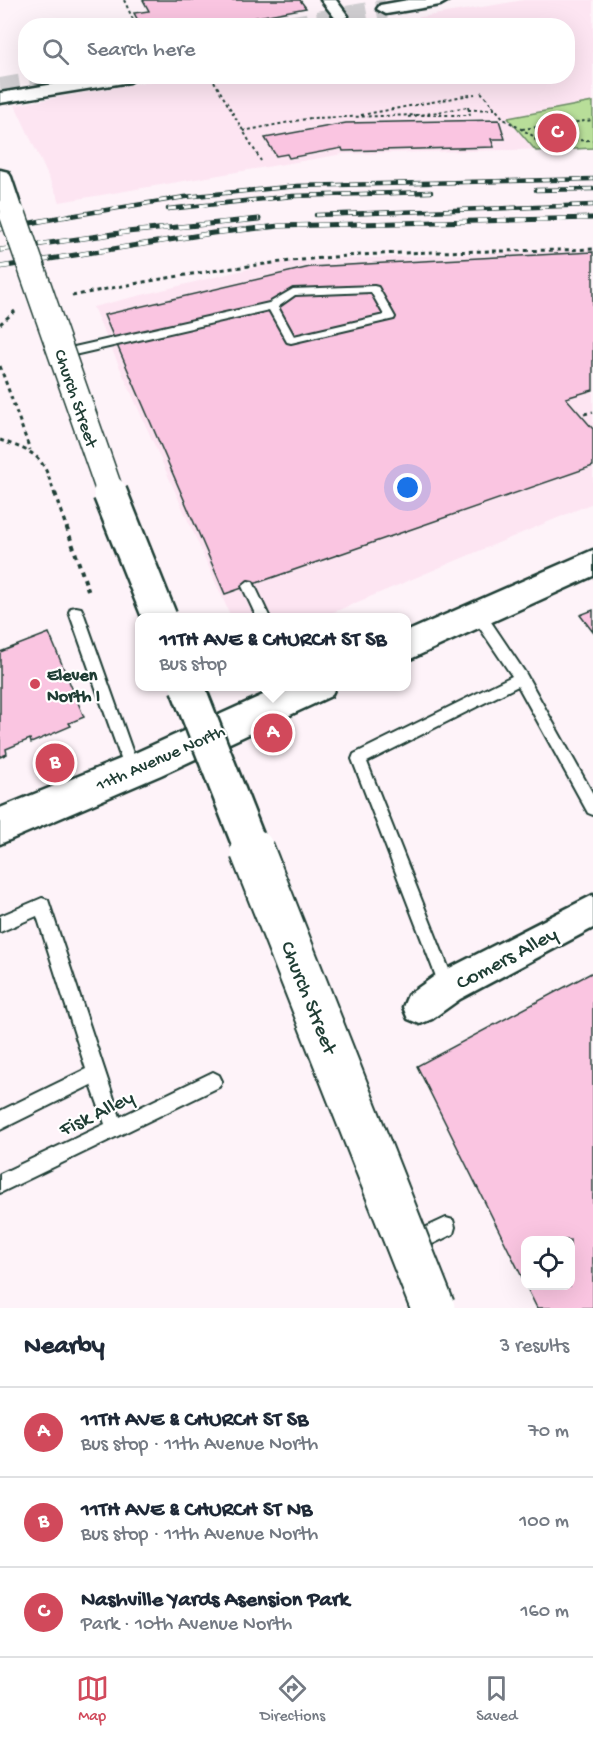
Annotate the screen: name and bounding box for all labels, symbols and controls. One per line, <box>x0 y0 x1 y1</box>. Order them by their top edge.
search box <box>18 18 575 84</box>
icon: search <box>39 35 72 68</box>
text: Search here <box>87 38 195 64</box>
pin: C <box>538 110 576 156</box>
street label: Church Street <box>48 347 102 452</box>
your location <box>393 473 422 502</box>
popup <box>135 613 411 691</box>
text: 11TH AVE & CHURCH ST SB <box>159 628 387 654</box>
text: Bus stop <box>159 654 227 677</box>
place label: Eleven North I <box>47 666 100 708</box>
marker: Eleven North I <box>28 677 42 691</box>
pin: A <box>254 710 292 756</box>
street label: 11th Avenue North <box>92 721 229 797</box>
pin: B <box>36 740 74 786</box>
street label: Comers Alley <box>453 923 563 997</box>
street label: Church Street <box>273 938 342 1061</box>
street label: Fisk Alley <box>55 1086 139 1144</box>
map controls <box>521 1236 575 1290</box>
button: locate <box>521 1236 575 1290</box>
text: Nearby <box>24 1332 105 1363</box>
text: 3 results <box>500 1336 569 1359</box>
text: 11TH AVE & CHURCH ST SB <box>81 1408 308 1434</box>
text: A <box>38 1421 49 1444</box>
text: 70 m <box>528 1421 569 1444</box>
text: Bus stop · 11th Avenue North <box>81 1434 318 1457</box>
text: 11TH AVE & CHURCH ST NB <box>81 1498 312 1524</box>
text: B <box>38 1511 49 1534</box>
text: 100 m <box>519 1511 569 1534</box>
text: Bus stop · 11th Avenue North <box>81 1524 318 1547</box>
text: Nashville Yards Asension Park <box>81 1588 349 1614</box>
text: C <box>38 1601 49 1624</box>
text: 160 m <box>520 1601 569 1624</box>
text: Park · 10th Avenue North <box>81 1614 292 1637</box>
tab: Map <box>76 1672 109 1727</box>
tab: Directions <box>260 1672 325 1727</box>
tab: Saved <box>476 1672 517 1727</box>

